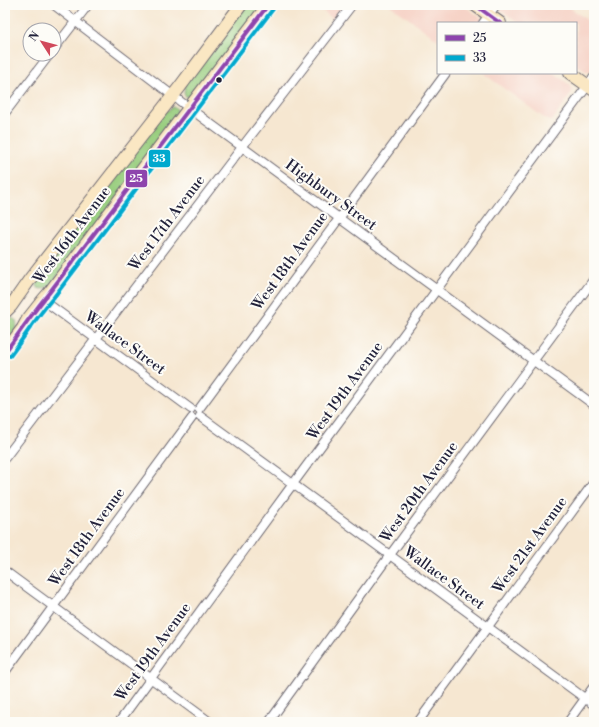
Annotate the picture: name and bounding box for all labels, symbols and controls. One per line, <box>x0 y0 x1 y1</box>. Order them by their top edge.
north arrow <box>22 22 62 62</box>
legend <box>437 22 577 74</box>
text: N <box>26 29 43 44</box>
text: 25 <box>473 31 487 46</box>
text: 33 <box>473 51 487 66</box>
unlabelled marker <box>214 75 224 85</box>
line badge: 33 <box>148 149 171 168</box>
text: 33 <box>152 152 166 166</box>
street label: Highbury Street <box>281 155 381 235</box>
line badge: 25 <box>125 169 148 188</box>
street label: West 17th Avenue <box>124 171 209 276</box>
text: 25 <box>129 172 143 186</box>
street label: West 16th Avenue <box>29 182 115 288</box>
street label: West 18th Avenue <box>247 208 332 315</box>
street label: Wallace Street <box>80 307 170 379</box>
street label: West 19th Avenue <box>302 338 387 445</box>
street label: West 20th Avenue <box>375 438 462 547</box>
street label: West 18th Avenue <box>44 484 129 591</box>
street label: West 21st Avenue <box>488 493 571 598</box>
street label: Wallace Street <box>399 542 489 614</box>
street label: West 19th Avenue <box>110 599 195 706</box>

